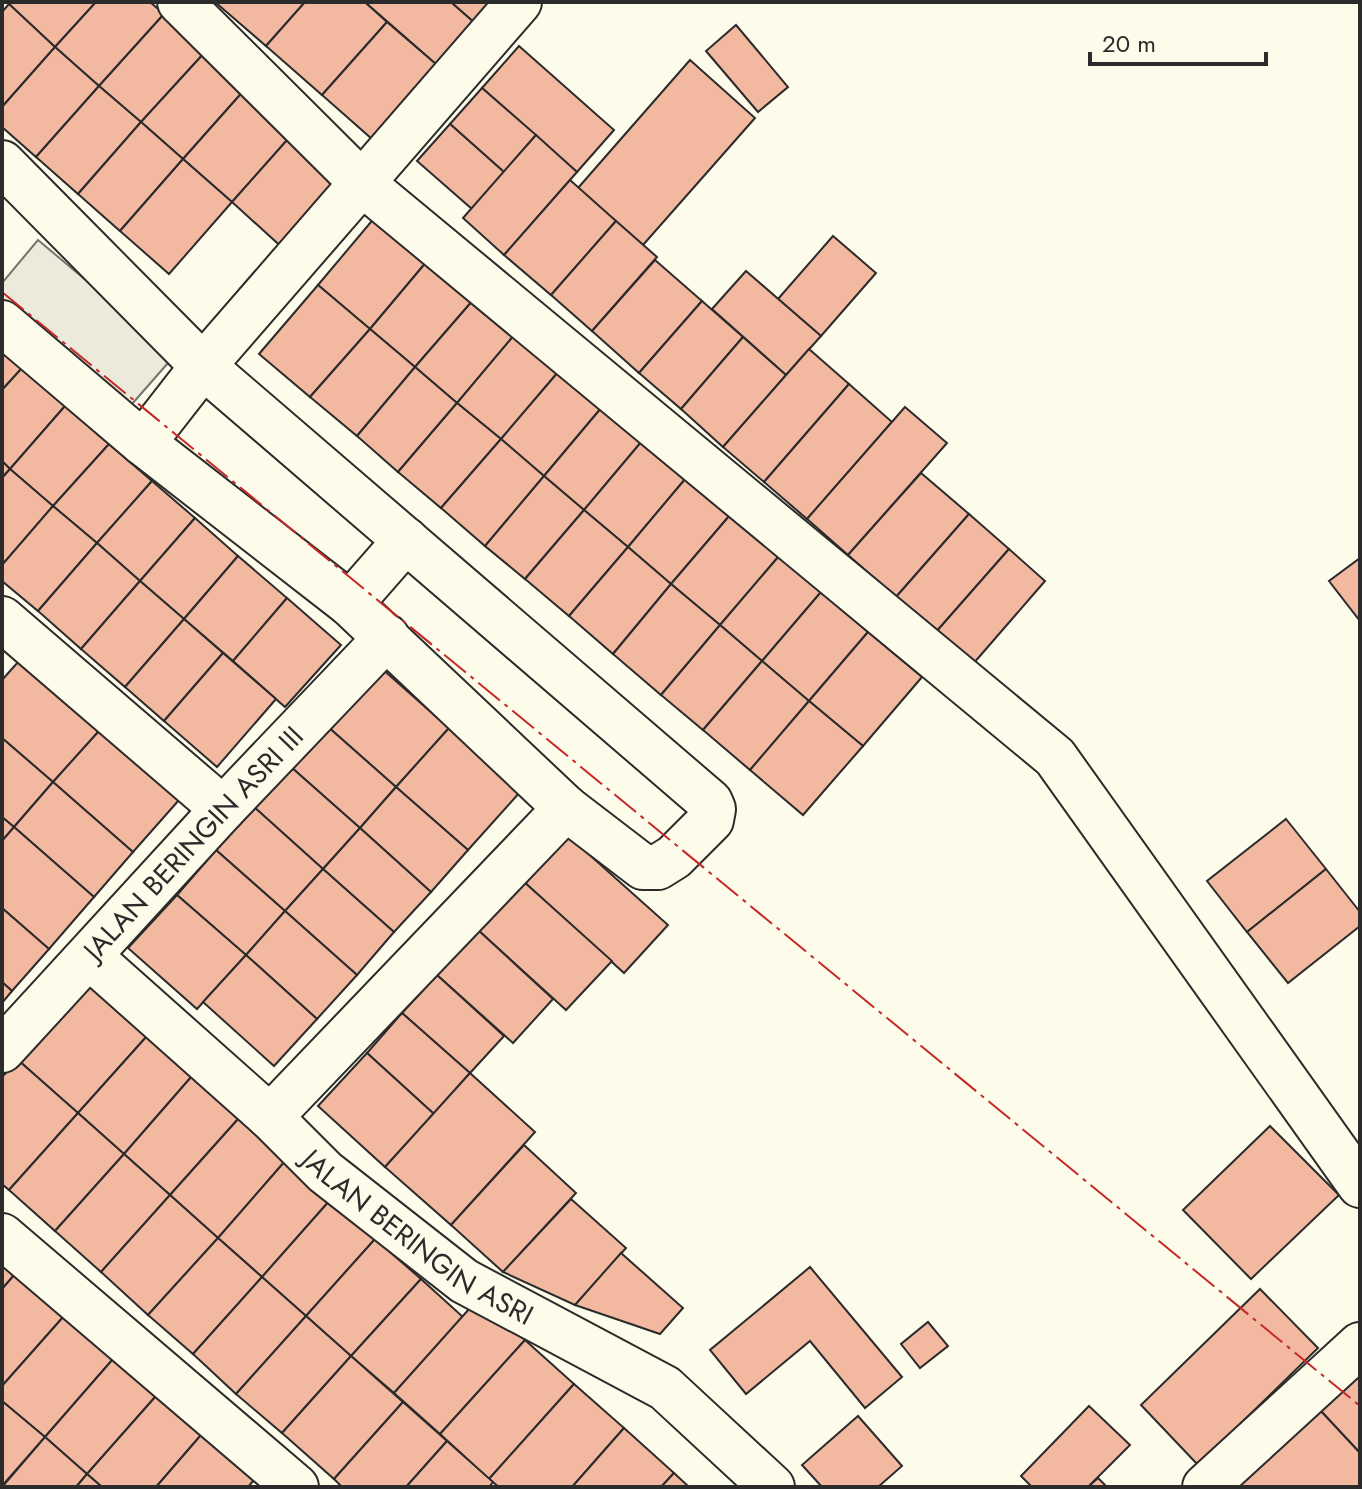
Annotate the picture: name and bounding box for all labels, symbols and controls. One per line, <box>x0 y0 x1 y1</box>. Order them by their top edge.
scale bar <box>1090 16 1266 66</box>
text: 20 m <box>1102 26 1156 61</box>
street label: JALAN BERINGIN ASRI III <box>71 716 313 972</box>
street label: JALAN BERINGIN ASRI <box>290 1137 541 1335</box>

